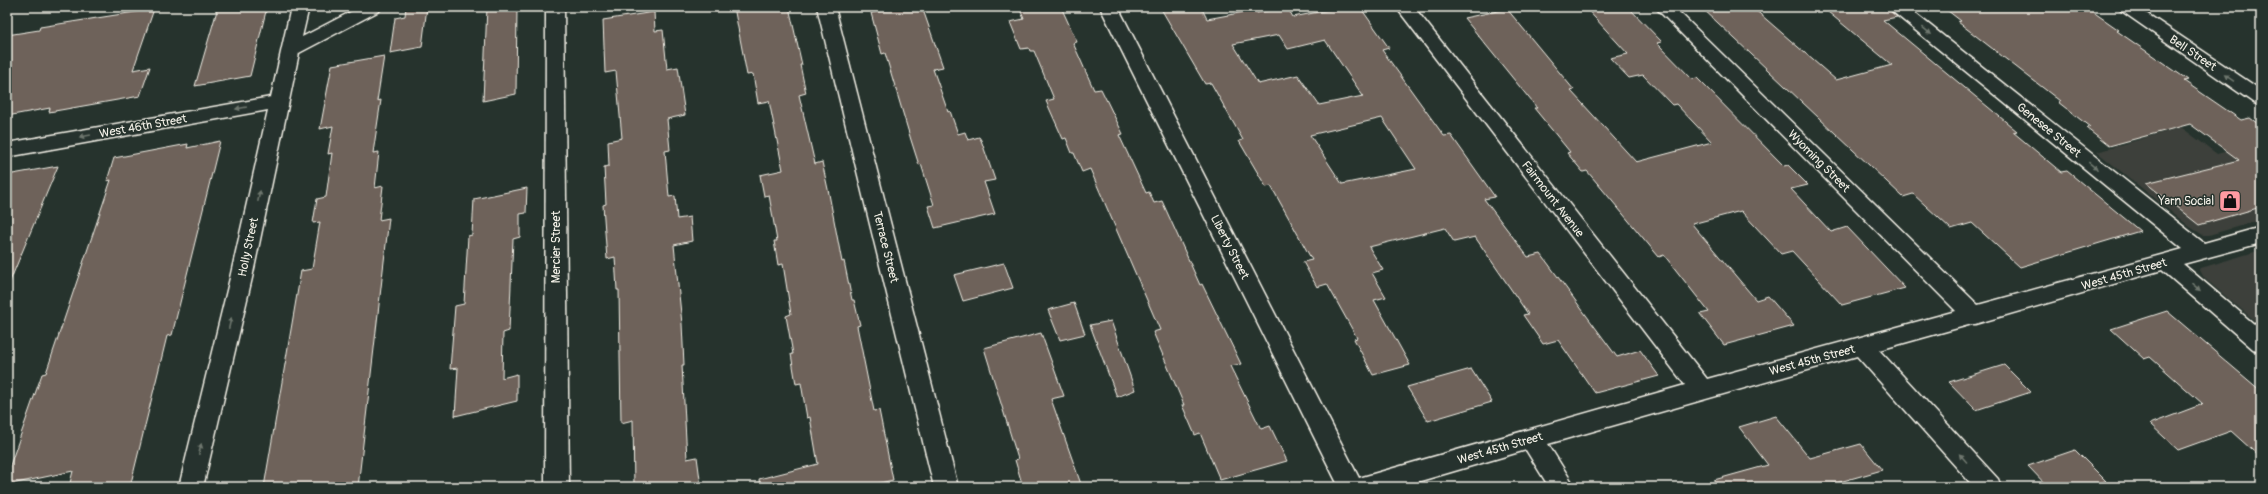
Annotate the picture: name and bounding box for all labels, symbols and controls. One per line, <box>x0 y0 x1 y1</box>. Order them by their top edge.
one-way arrow <box>1921 27 1932 36</box>
street label: Bell Street <box>2166 32 2219 75</box>
one-way arrow <box>2223 74 2234 82</box>
street label: Genesee Street <box>2013 100 2084 161</box>
one-way arrow <box>235 106 247 112</box>
street label: West 46th Street <box>98 111 188 142</box>
street label: Wyoming Street <box>1784 127 1853 196</box>
one-way arrow <box>79 133 91 139</box>
street label: Fairmount Avenue <box>1518 158 1587 240</box>
one-way arrow <box>2088 161 2099 170</box>
shop icon: Yarn Social <box>2217 188 2243 214</box>
one-way arrow <box>256 190 262 202</box>
place label: Yarn Social <box>2157 194 2214 209</box>
street label: Terrace Street <box>869 210 902 285</box>
street label: Mercier Street <box>549 211 564 283</box>
street label: Liberty Street <box>1207 213 1252 282</box>
street label: Holly Street <box>235 216 262 278</box>
street label: West 45th Street <box>2080 255 2169 294</box>
one-way arrow <box>2191 283 2201 292</box>
one-way arrow <box>228 316 234 329</box>
street label: West 45th Street <box>1768 342 1857 379</box>
street label: West 45th Street <box>1456 429 1545 468</box>
one-way arrow <box>198 443 204 455</box>
one-way arrow <box>1958 453 1967 463</box>

